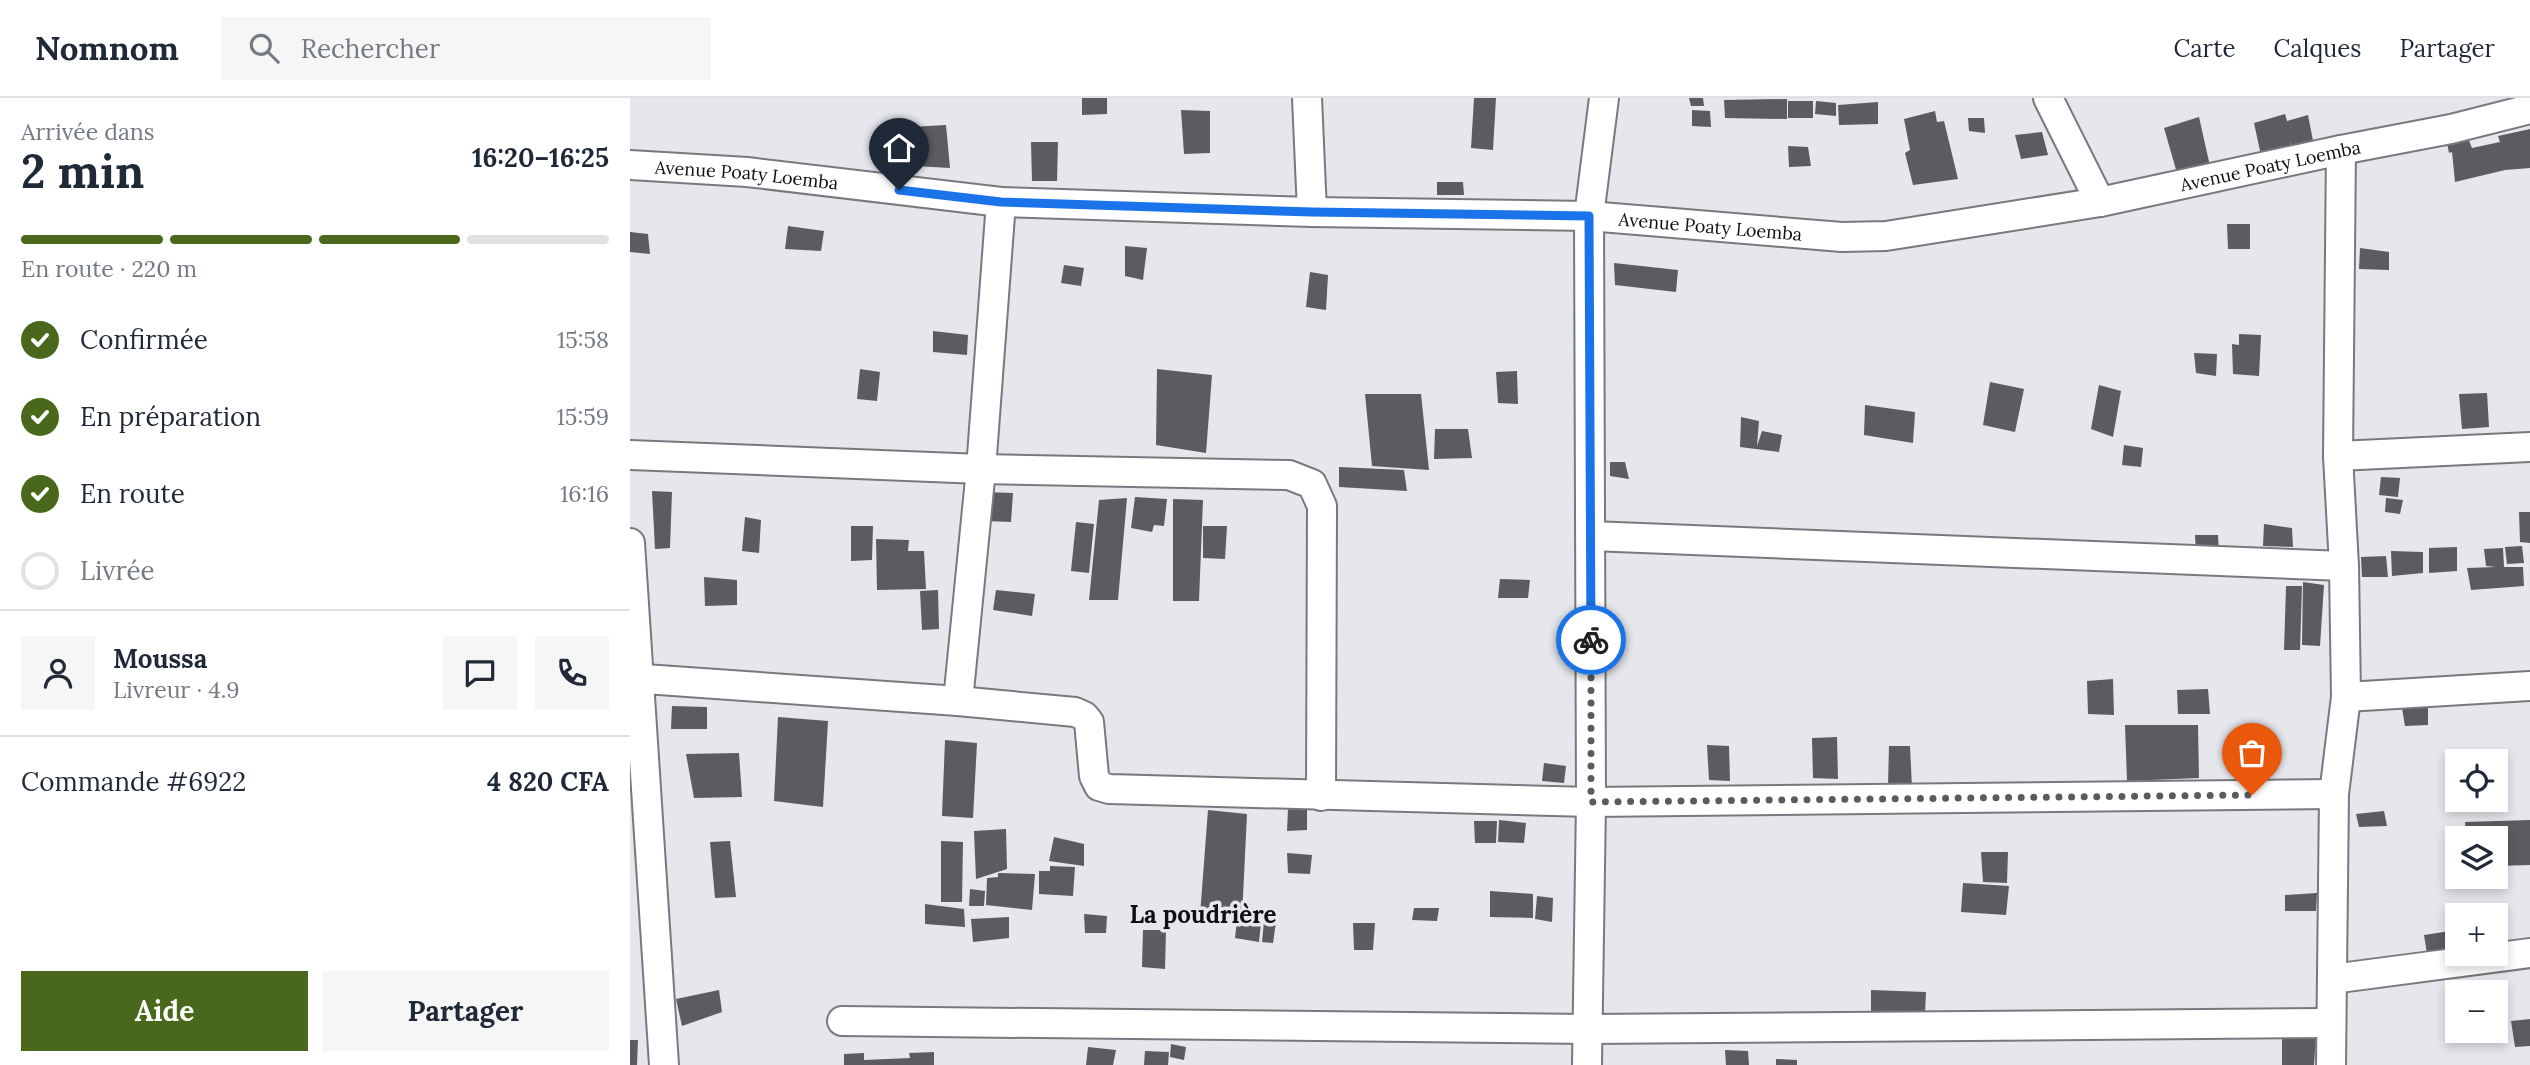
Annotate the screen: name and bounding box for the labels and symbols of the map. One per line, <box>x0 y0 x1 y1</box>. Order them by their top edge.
pin <box>869 118 929 190</box>
street label: Avenue Poaty Loemba <box>2177 135 2363 196</box>
street label: Avenue Poaty Loemba <box>653 155 840 194</box>
street label: Avenue Poaty Loemba <box>1617 207 1803 245</box>
courier <box>1556 605 1626 675</box>
pin <box>2222 723 2282 795</box>
district label: La poudrière <box>1129 899 1277 930</box>

